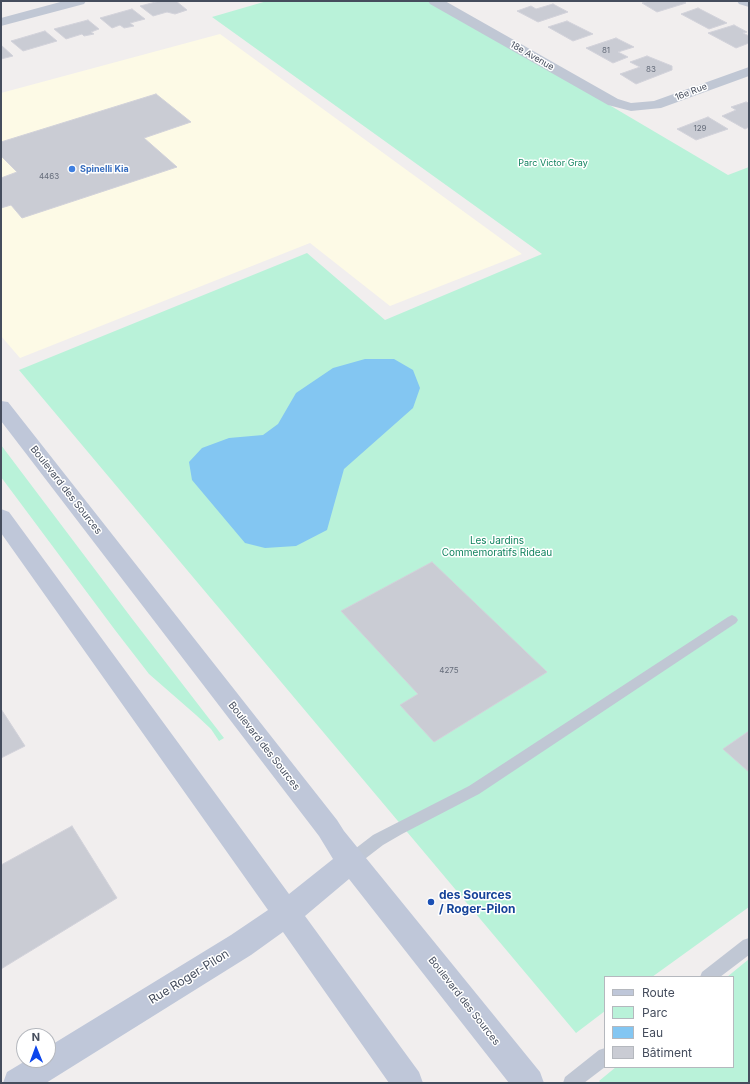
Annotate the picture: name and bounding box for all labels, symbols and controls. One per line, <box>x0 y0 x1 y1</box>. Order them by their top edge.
street label: 18e Avenue <box>508 39 556 73</box>
house number: 81 <box>602 46 610 56</box>
house number: 83 <box>646 65 656 75</box>
street label: 16e Rue <box>673 81 709 103</box>
house number: 129 <box>693 124 707 134</box>
park label: Parc Victor Gray <box>518 158 588 168</box>
marker: Spinelli Kia <box>67 164 77 174</box>
place label: Spinelli Kia <box>80 164 129 174</box>
house number: 4463 <box>39 172 59 182</box>
street label: Boulevard des Sources <box>28 443 104 537</box>
park label: Les Jardins Commemoratifs Rideau <box>442 535 552 558</box>
house number: 4275 <box>439 666 459 676</box>
street label: Boulevard des Sources <box>226 699 302 793</box>
place label: des Sources / Roger-Pilon <box>439 888 515 916</box>
marker: des Sources / Roger-Pilon <box>426 897 436 907</box>
street label: Rue Roger-Pilon <box>146 947 232 1007</box>
street label: Boulevard des Sources <box>426 954 502 1048</box>
legend <box>604 976 734 1068</box>
text: Route <box>642 985 675 1000</box>
text: Parc <box>642 1005 668 1020</box>
text: Eau <box>642 1025 663 1040</box>
north arrow <box>16 1028 56 1068</box>
text: N <box>31 1030 40 1044</box>
text: Bâtiment <box>642 1045 692 1060</box>

